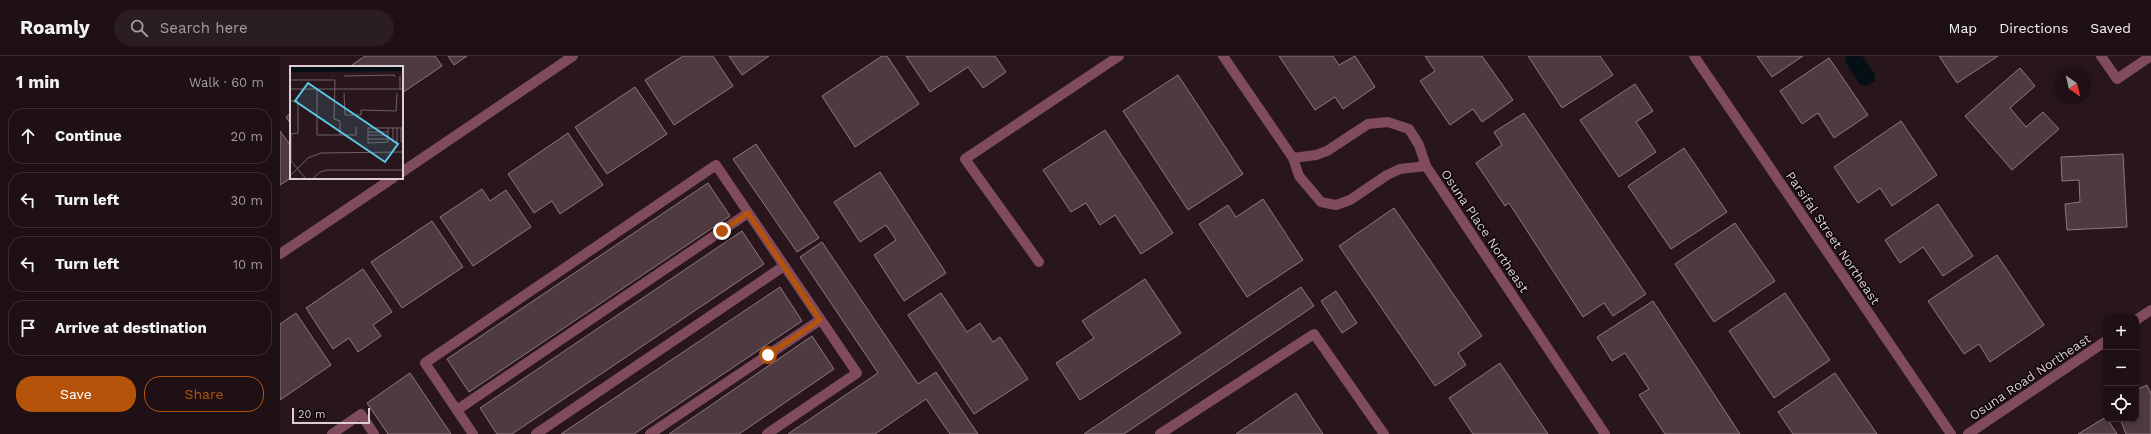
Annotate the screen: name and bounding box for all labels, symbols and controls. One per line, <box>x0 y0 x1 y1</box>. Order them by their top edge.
search box <box>114 10 394 46</box>
text: Roamly <box>20 16 90 39</box>
icon: search <box>128 17 150 39</box>
text: Search here <box>160 19 248 37</box>
text: Map <box>1949 20 1977 36</box>
text: Directions <box>1999 20 2068 36</box>
text: Saved <box>2090 20 2131 36</box>
inset map <box>290 66 403 179</box>
north arrow <box>2055 68 2091 104</box>
text: 1 min <box>16 72 60 92</box>
text: Walk · 60 m <box>189 75 264 90</box>
icon: ahead <box>17 125 39 147</box>
text: Continue <box>55 127 122 145</box>
text: 20 m <box>231 129 263 144</box>
street label: Osuna Place Northeast <box>1438 167 1532 296</box>
street label: Parsifal Street Northeast <box>1783 169 1883 308</box>
icon: left <box>17 189 39 211</box>
text: Turn left <box>55 191 119 209</box>
text: 30 m <box>231 193 263 208</box>
route end <box>713 222 731 240</box>
icon: left <box>17 253 39 275</box>
text: Turn left <box>55 255 119 273</box>
text: 10 m <box>233 257 263 272</box>
map controls <box>2103 314 2139 422</box>
button: + <box>2103 314 2139 350</box>
icon: arrive <box>17 317 39 339</box>
text: Arrive at destination <box>55 319 207 337</box>
street label: Osuna Road Northeast <box>1966 330 2094 423</box>
route start <box>759 346 777 364</box>
button: − <box>2103 350 2139 386</box>
button: Save <box>16 376 136 412</box>
button: Share <box>144 376 264 412</box>
button: locate <box>2103 386 2139 422</box>
scale bar <box>292 406 370 425</box>
text: 20 m <box>298 408 326 421</box>

